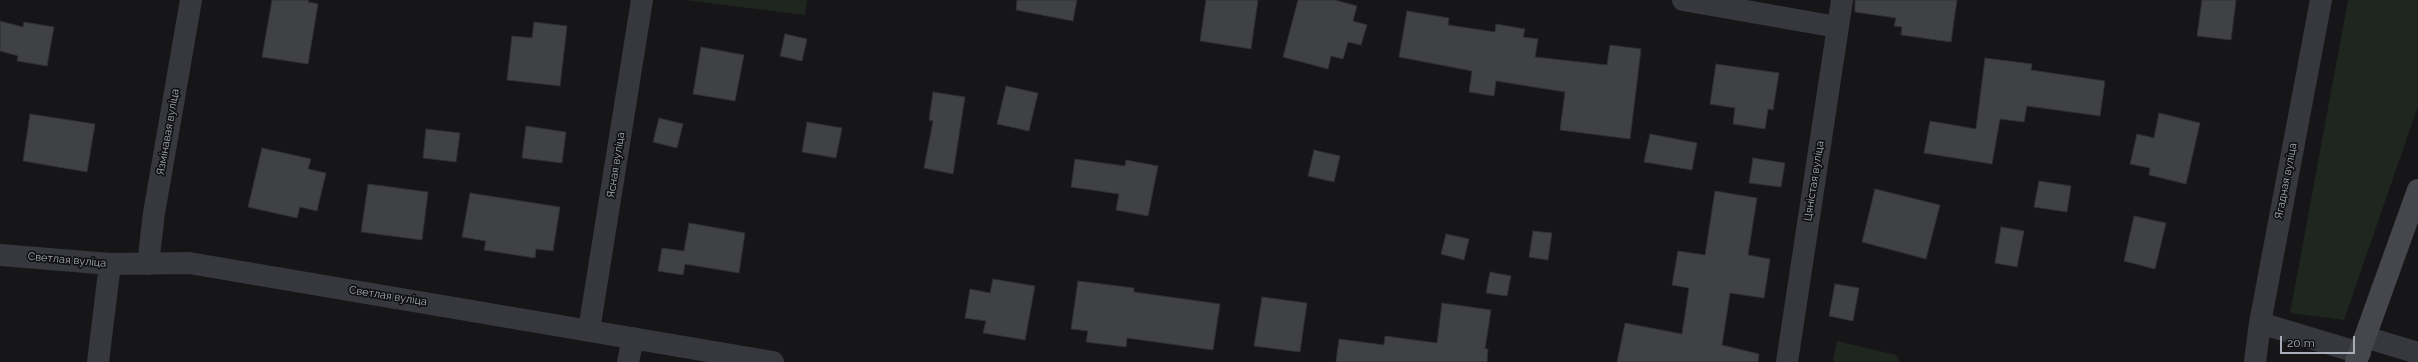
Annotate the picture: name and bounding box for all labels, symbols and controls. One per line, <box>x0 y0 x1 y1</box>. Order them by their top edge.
street label: Язмінавая вуліца <box>154 88 182 176</box>
street label: Ясная вуліца <box>604 131 628 199</box>
street label: Цяністая вуліца <box>1801 140 1827 222</box>
street label: Ягадная вуліца <box>2272 142 2300 220</box>
street label: Светлая вуліца <box>27 250 107 270</box>
street label: Светлая вуліца <box>348 283 428 309</box>
scale bar <box>2282 328 2357 354</box>
text: 20 m <box>2287 336 2315 350</box>

